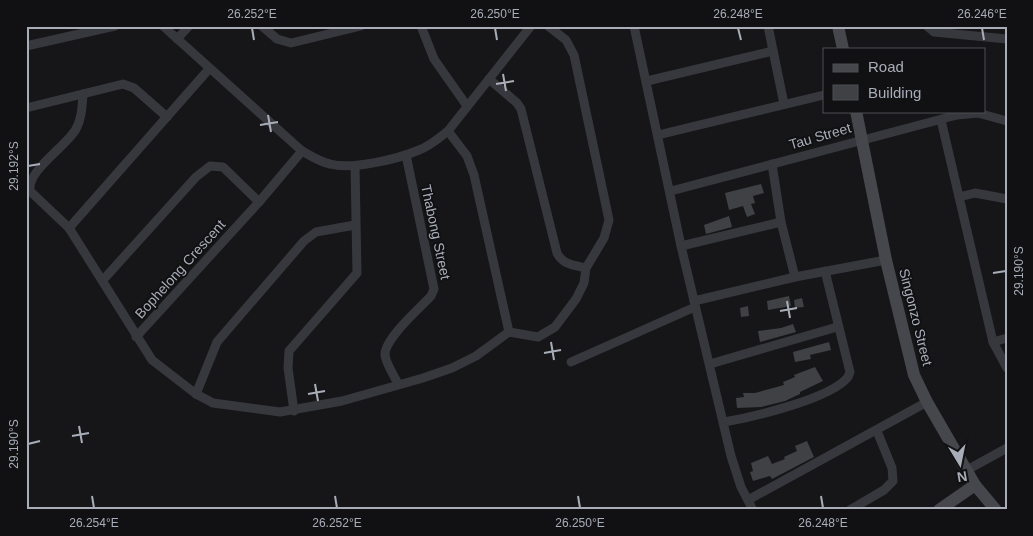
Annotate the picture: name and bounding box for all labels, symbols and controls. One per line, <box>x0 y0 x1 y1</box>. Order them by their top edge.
text: 26.252°E <box>227 7 277 21</box>
text: 26.250°E <box>470 7 520 21</box>
text: 26.248°E <box>713 7 763 21</box>
text: 26.246°E <box>957 7 1007 21</box>
legend <box>823 48 986 112</box>
text: Road <box>868 58 904 75</box>
text: Building <box>868 84 921 101</box>
street label: Tau Street <box>787 119 853 152</box>
text: 29.192°S <box>7 141 21 191</box>
street label: Thabong Street <box>418 183 454 281</box>
street label: Bophelong Crescent <box>132 216 228 321</box>
text: 29.190°S <box>1012 246 1026 296</box>
street label: Singonzo Street <box>896 267 936 367</box>
text: 29.190°S <box>7 419 21 469</box>
north arrow <box>936 438 986 488</box>
text: N <box>956 468 969 486</box>
text: 26.254°E <box>69 516 119 530</box>
text: 26.252°E <box>312 516 362 530</box>
text: 26.250°E <box>555 516 605 530</box>
text: 26.248°E <box>798 516 848 530</box>

